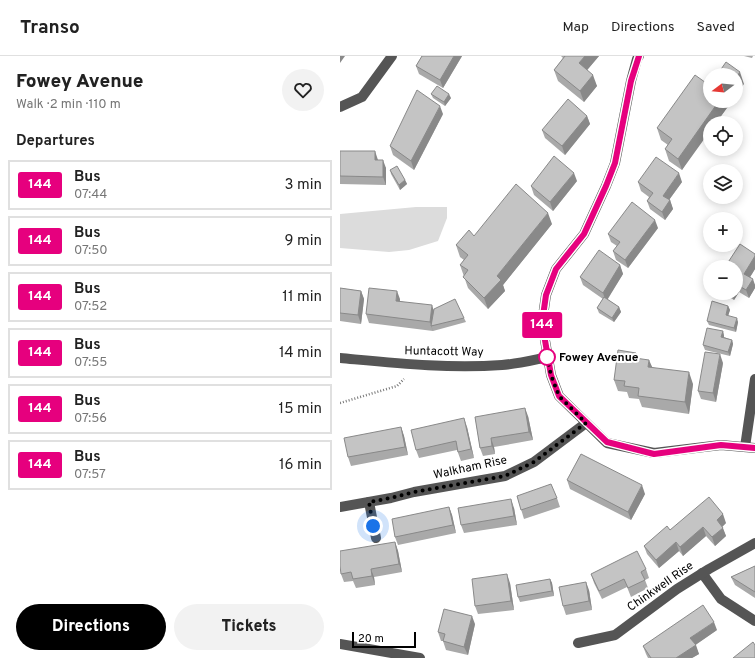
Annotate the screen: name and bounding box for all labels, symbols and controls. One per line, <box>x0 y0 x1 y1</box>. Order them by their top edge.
text: Transo <box>20 16 80 40</box>
text: Map <box>563 19 589 36</box>
text: Directions <box>611 19 675 36</box>
text: Saved <box>697 19 735 36</box>
north arrow <box>703 68 743 108</box>
map controls <box>703 68 743 300</box>
button: heart <box>282 69 324 111</box>
text: Fowey Avenue <box>16 70 144 94</box>
text: Walk · 2 min · 110 m <box>16 97 121 113</box>
button: locate <box>703 116 743 156</box>
text: Departures <box>16 132 95 151</box>
button: layers <box>703 164 743 204</box>
text: Bus <box>74 168 101 187</box>
text: 144 <box>28 176 52 193</box>
text: 3 min <box>284 176 322 195</box>
text: 07:44 <box>74 187 107 203</box>
button: + <box>703 212 743 252</box>
text: Bus <box>74 224 101 243</box>
text: 144 <box>28 232 52 249</box>
text: 9 min <box>285 232 322 251</box>
text: 07:50 <box>74 243 108 259</box>
button: − <box>703 260 743 300</box>
text: Bus <box>74 280 101 299</box>
text: 144 <box>28 288 52 305</box>
text: 11 min <box>282 288 322 307</box>
text: 07:52 <box>74 299 107 315</box>
line badge: 144 <box>519 312 565 338</box>
text: 144 <box>530 316 554 333</box>
text: Bus <box>74 336 101 355</box>
street label: Huntacott Way <box>404 343 484 361</box>
text: 144 <box>28 344 52 361</box>
text: 14 min <box>279 344 322 363</box>
marker: Fowey Avenue <box>538 348 556 366</box>
place label: Fowey Avenue <box>559 350 639 366</box>
text: 07:55 <box>74 355 107 371</box>
text: Bus <box>74 392 101 411</box>
text: 144 <box>28 400 52 417</box>
text: 15 min <box>279 400 322 419</box>
text: 07:56 <box>74 411 107 427</box>
text: Bus <box>74 448 101 467</box>
street label: Walkham Rise <box>432 452 508 484</box>
text: 144 <box>28 456 52 473</box>
text: 16 min <box>279 456 322 475</box>
text: 07:57 <box>74 467 106 483</box>
your location <box>363 516 383 536</box>
street label: Chinkwell Rise <box>624 558 697 616</box>
button: Directions <box>16 604 166 650</box>
button: Tickets <box>174 604 324 650</box>
scale bar <box>352 630 416 649</box>
text: 20 m <box>358 632 384 646</box>

